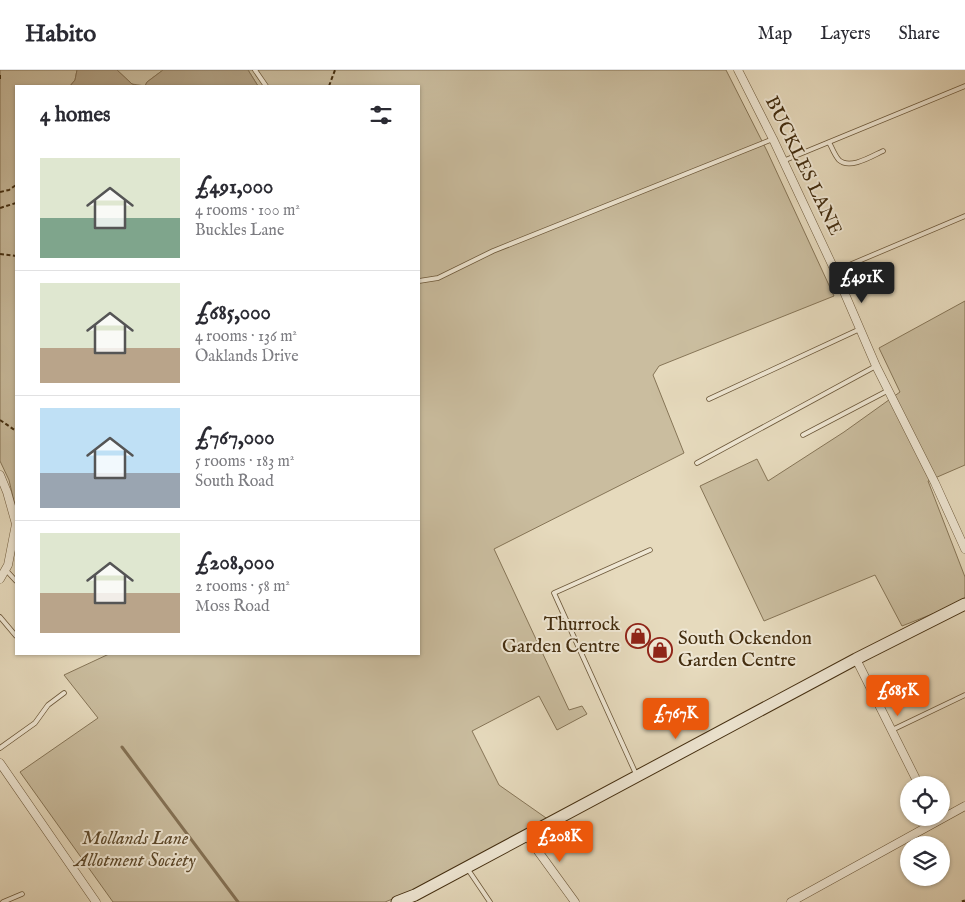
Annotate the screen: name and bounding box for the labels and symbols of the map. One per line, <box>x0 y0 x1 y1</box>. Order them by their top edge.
street label: BUCKLES LANE <box>759 92 847 240</box>
pin: £491K <box>827 262 897 304</box>
place label: Thurrock Garden Centre <box>502 613 621 659</box>
shop icon: Thurrock Garden Centre <box>625 623 651 649</box>
place label: South Ockendon Garden Centre <box>678 627 812 673</box>
shop icon: South Ockendon Garden Centre <box>647 637 673 663</box>
pin: £685K <box>863 674 933 717</box>
pin: £767K <box>641 698 711 740</box>
pin: £208K <box>525 820 595 863</box>
park label: Mollands Lane Allotment Society <box>72 827 196 873</box>

